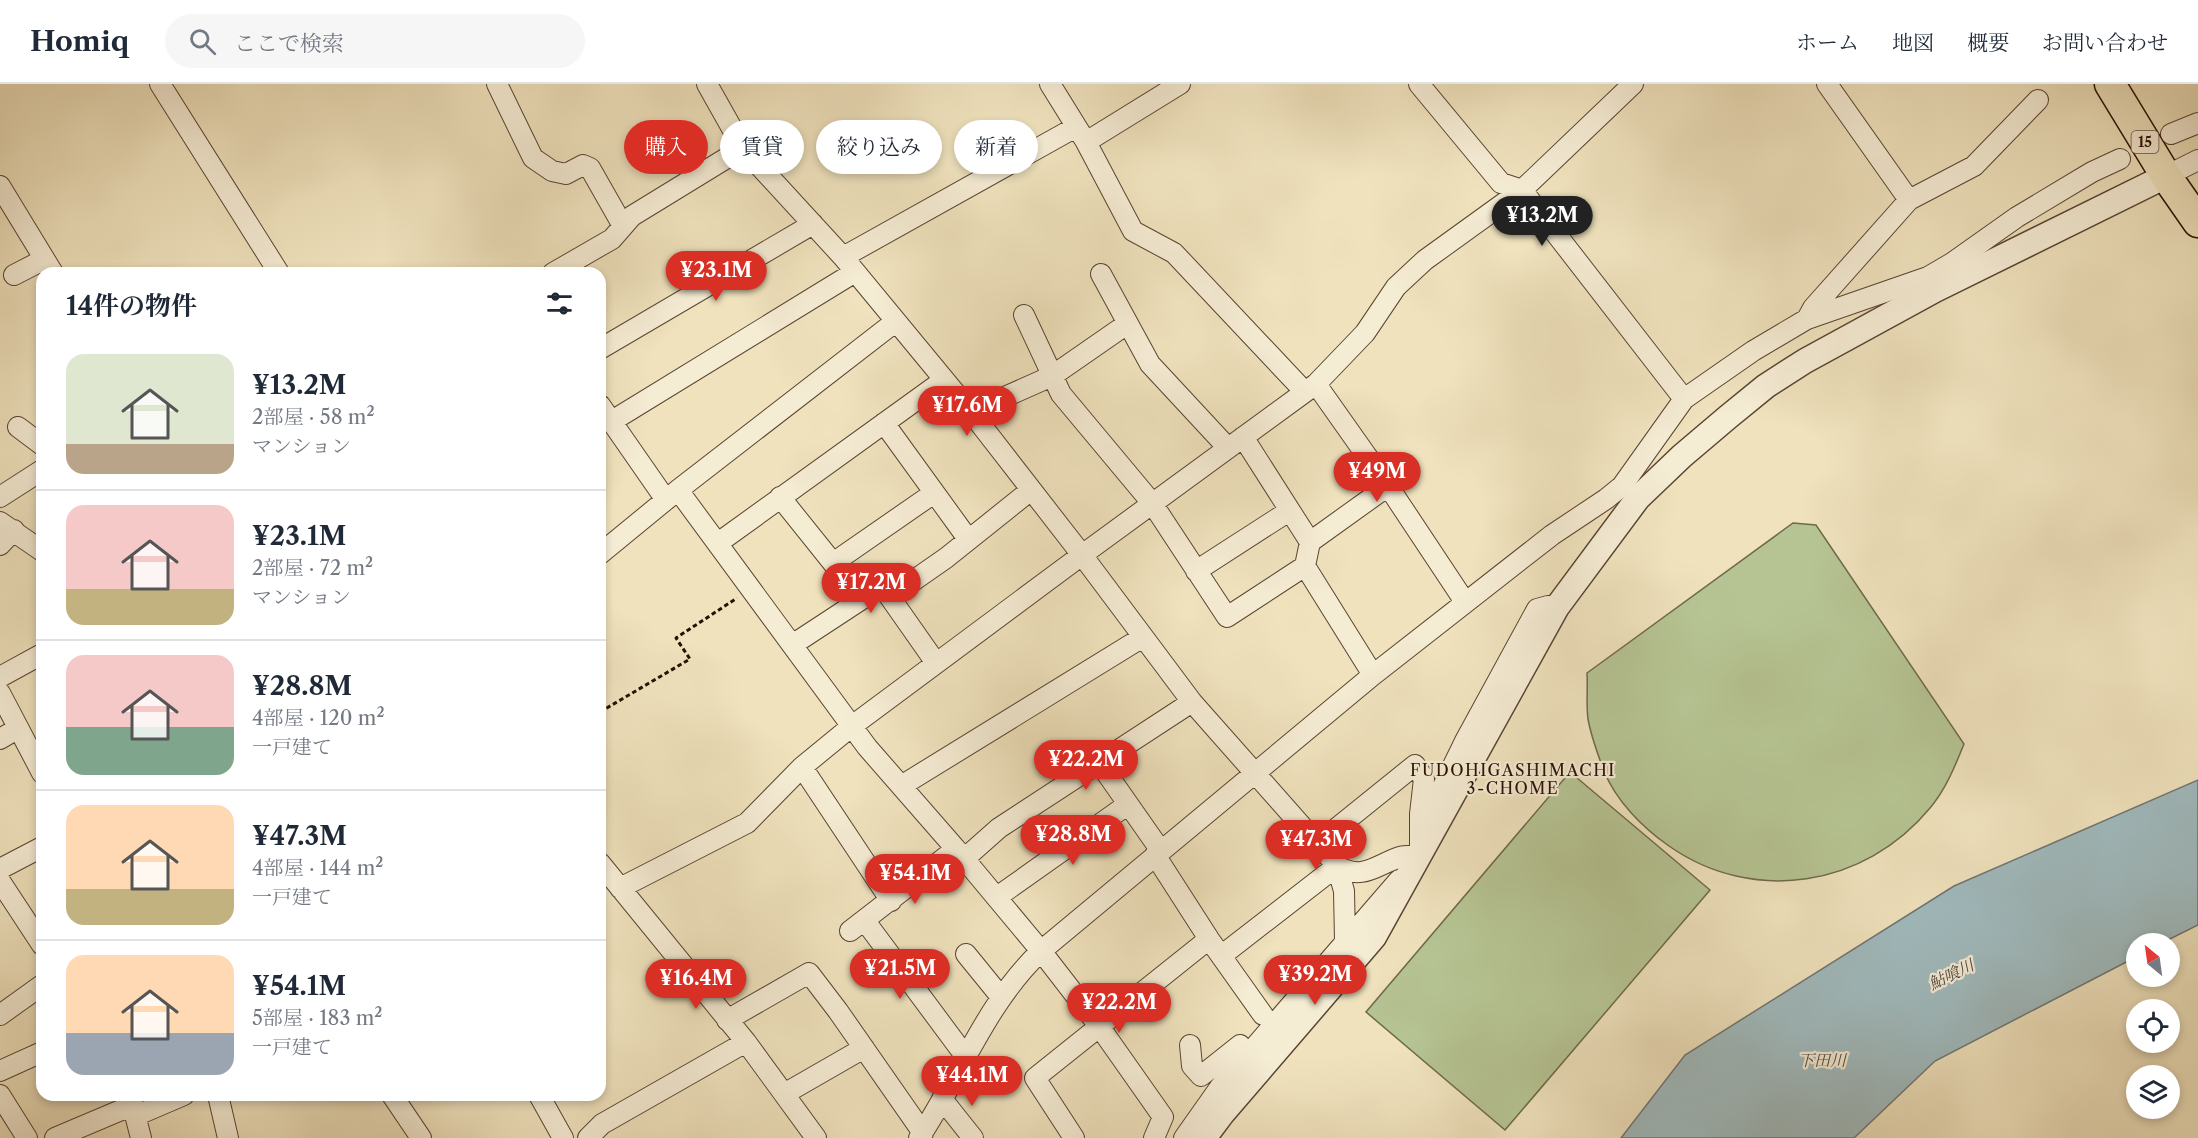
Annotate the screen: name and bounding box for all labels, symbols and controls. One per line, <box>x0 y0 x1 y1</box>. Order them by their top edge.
search box <box>165 14 585 68</box>
text: Homiq <box>30 24 129 58</box>
icon: search <box>186 25 219 58</box>
text: ここで検索 <box>234 30 344 57</box>
text: ホーム <box>1796 30 1859 55</box>
text: 地図 <box>1892 30 1934 55</box>
text: 概要 <box>1967 30 2009 55</box>
text: お問い合わせ <box>2042 30 2168 55</box>
chip: 購入 <box>624 120 708 174</box>
chip: 賃貸 <box>720 120 804 174</box>
chip: 絞り込み <box>816 120 942 174</box>
chip: 新着 <box>954 120 1038 174</box>
road number: 15 <box>2132 131 2158 153</box>
pin: ¥13.2M <box>1493 196 1591 247</box>
text: ¥13.2M <box>1506 203 1578 227</box>
pin: ¥23.1M <box>667 251 765 302</box>
text: ¥23.1M <box>680 258 752 282</box>
icon: filters <box>543 287 576 320</box>
text: 14件の物件 <box>66 290 197 322</box>
text: ¥13.2M <box>252 369 346 401</box>
icon: home <box>114 378 186 450</box>
pin: ¥17.6M <box>918 386 1016 437</box>
text: ¥17.6M <box>932 393 1002 417</box>
text: 2部屋 · 58 m² <box>252 405 375 429</box>
text: マンション <box>252 434 351 458</box>
pin: ¥49M <box>1341 452 1413 503</box>
text: ¥49M <box>1348 459 1406 483</box>
text: ¥23.1M <box>252 520 346 552</box>
icon: home <box>114 529 186 601</box>
text: 2部屋 · 72 m² <box>252 556 373 580</box>
pin: ¥17.2M <box>822 563 920 614</box>
text: ¥17.2M <box>836 570 906 594</box>
text: マンション <box>252 585 351 609</box>
text: ¥28.8M <box>252 670 352 702</box>
icon: home <box>114 679 186 751</box>
text: 4部屋 · 120 m² <box>252 706 385 730</box>
text: 一戸建て <box>252 735 332 759</box>
pin: ¥22.2M <box>1037 740 1135 791</box>
text: ¥22.2M <box>1048 747 1124 771</box>
district label: FUDOHIGASHIMACHI 3-CHOME <box>1410 760 1616 798</box>
pin: ¥28.8M <box>1024 815 1122 866</box>
text: ¥47.3M <box>252 820 347 852</box>
pin: ¥47.3M <box>1267 820 1365 871</box>
text: ¥28.8M <box>1035 822 1111 846</box>
text: ¥47.3M <box>1280 827 1352 851</box>
icon: home <box>114 829 186 901</box>
pin: ¥54.1M <box>866 854 964 905</box>
text: 4部屋 · 144 m² <box>252 856 384 880</box>
text: ¥54.1M <box>879 861 951 885</box>
text: 一戸建て <box>252 885 332 909</box>
north arrow <box>2126 933 2180 987</box>
map controls <box>2126 933 2180 1119</box>
pin: ¥21.5M <box>851 949 949 1000</box>
water label: 鮎喰川 <box>1925 954 1979 994</box>
pin: ¥39.2M <box>1266 955 1364 1006</box>
text: ¥21.5M <box>864 956 936 980</box>
pin: ¥16.4M <box>647 959 745 1010</box>
text: ¥39.2M <box>1278 962 1352 986</box>
text: ¥16.4M <box>659 966 733 990</box>
text: ¥54.1M <box>252 970 346 1002</box>
icon: home <box>114 979 186 1051</box>
pin: ¥22.2M <box>1070 983 1168 1034</box>
text: ¥22.2M <box>1081 990 1157 1014</box>
button: locate <box>2126 999 2180 1053</box>
text: 5部屋 · 183 m² <box>252 1006 383 1030</box>
text: 一戸建て <box>252 1035 332 1059</box>
water label: 下田川 <box>1798 1050 1848 1070</box>
pin: ¥44.1M <box>923 1056 1021 1107</box>
text: ¥44.1M <box>935 1063 1009 1087</box>
button: layers <box>2126 1065 2180 1119</box>

